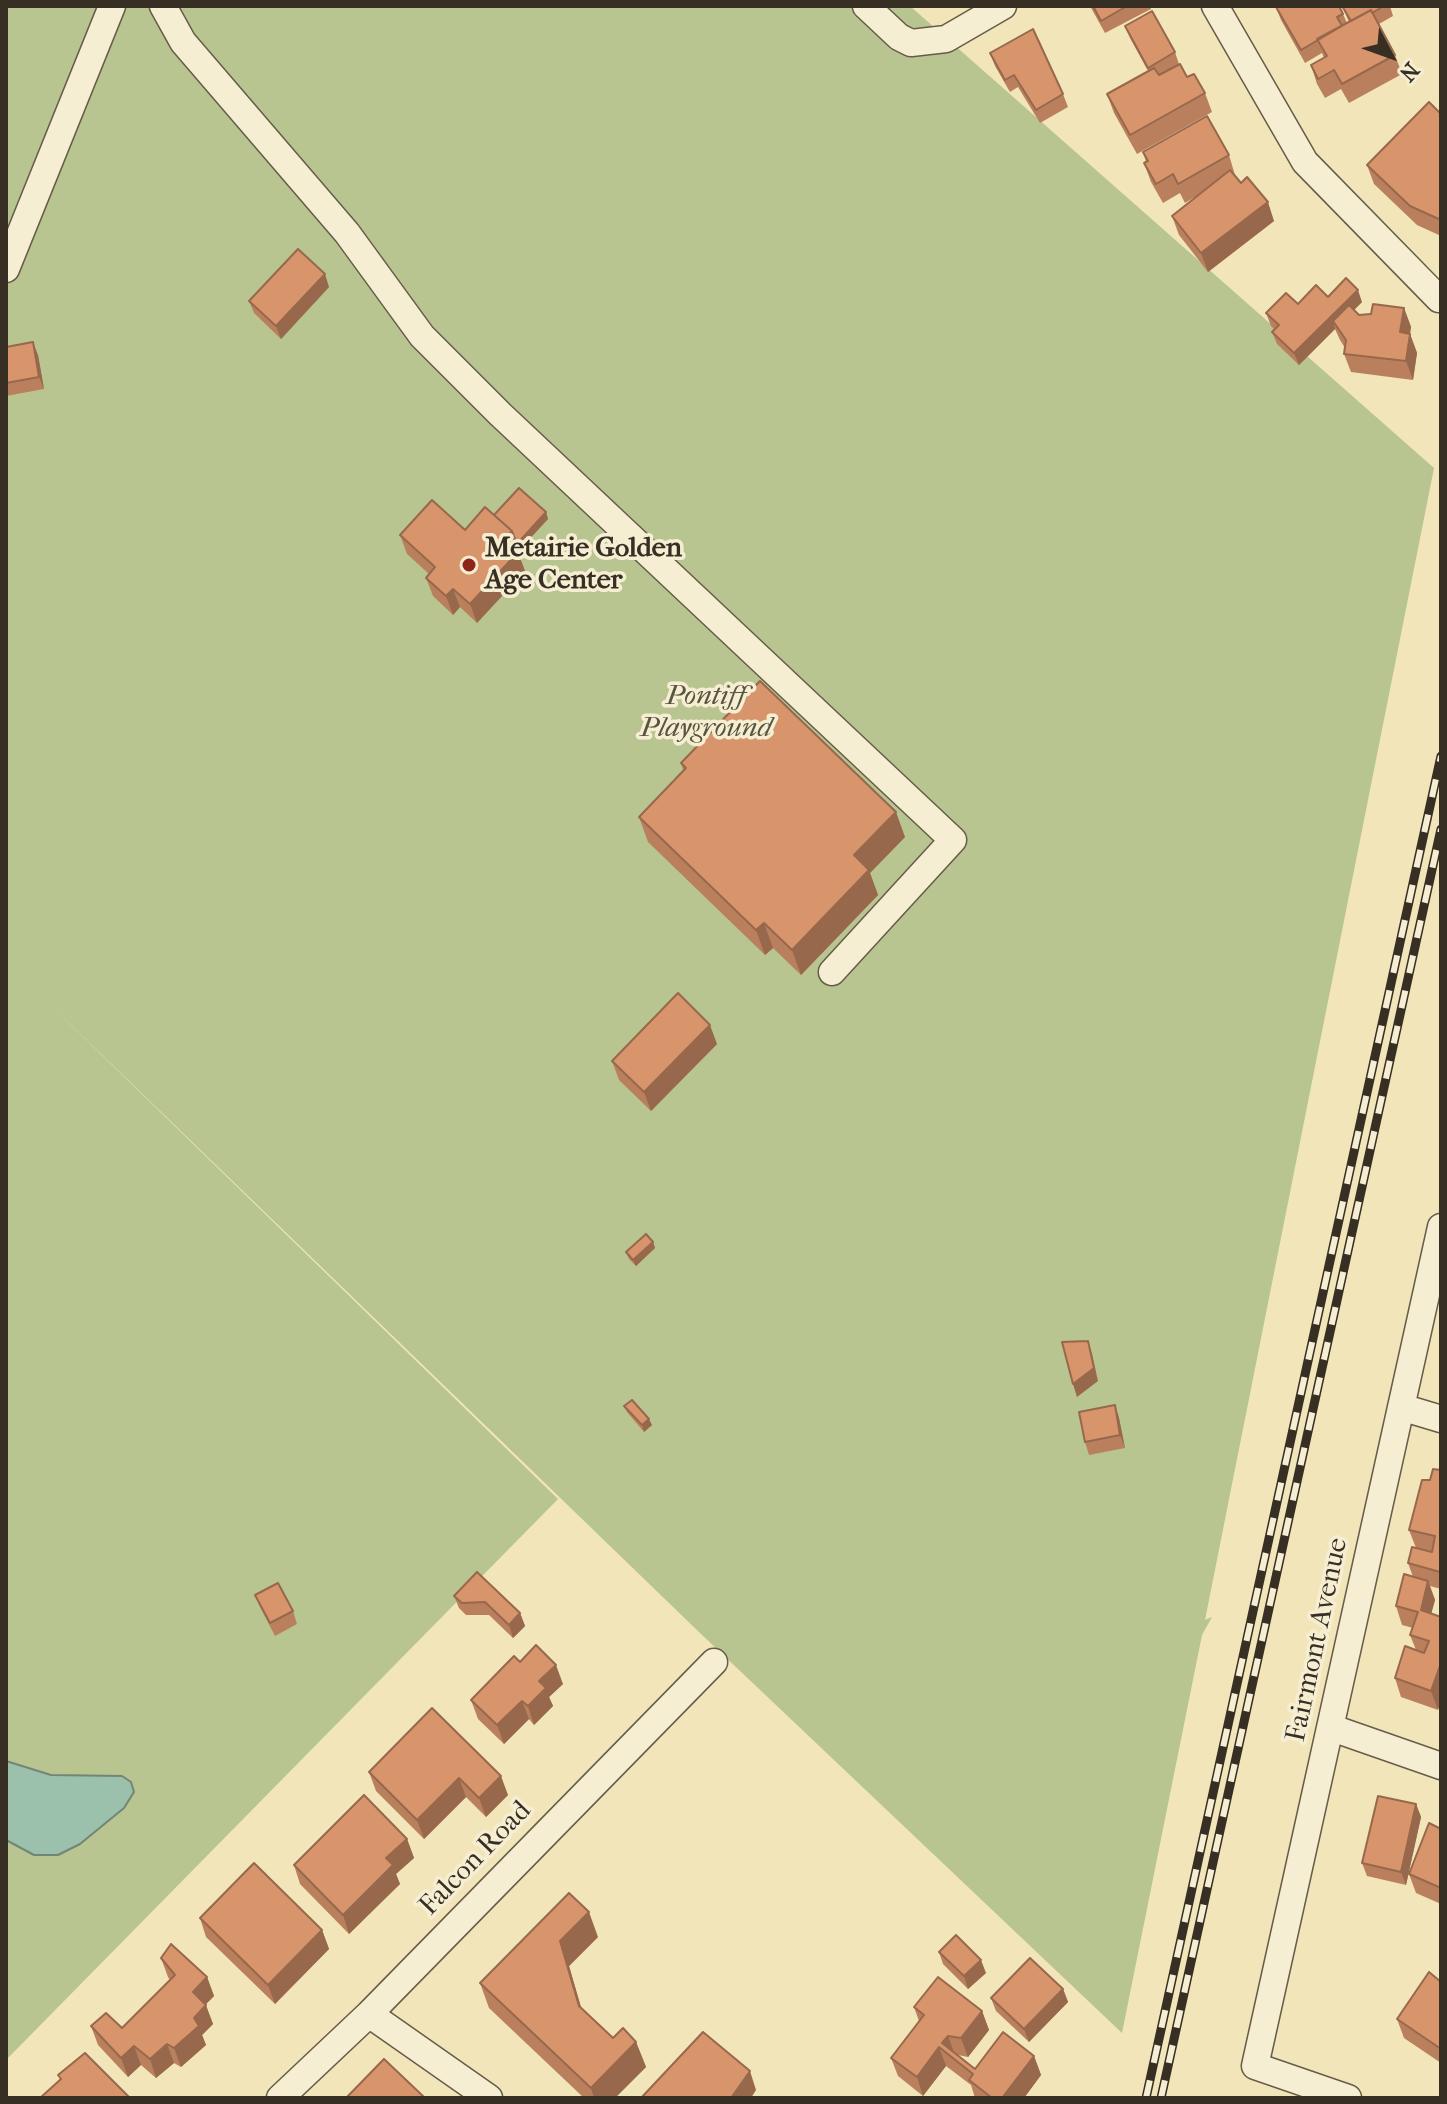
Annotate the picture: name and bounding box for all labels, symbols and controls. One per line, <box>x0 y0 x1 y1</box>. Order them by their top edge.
north arrow <box>1351 16 1431 96</box>
text: N <box>1394 57 1424 87</box>
place label: Metairie Golden Age Center <box>485 532 682 598</box>
marker: Metairie Golden Age Center <box>460 556 478 574</box>
park label: Pontiff Playground <box>640 680 772 746</box>
street label: Fairmont Avenue <box>1280 1535 1356 1745</box>
street label: Falcon Road <box>413 1795 539 1923</box>

